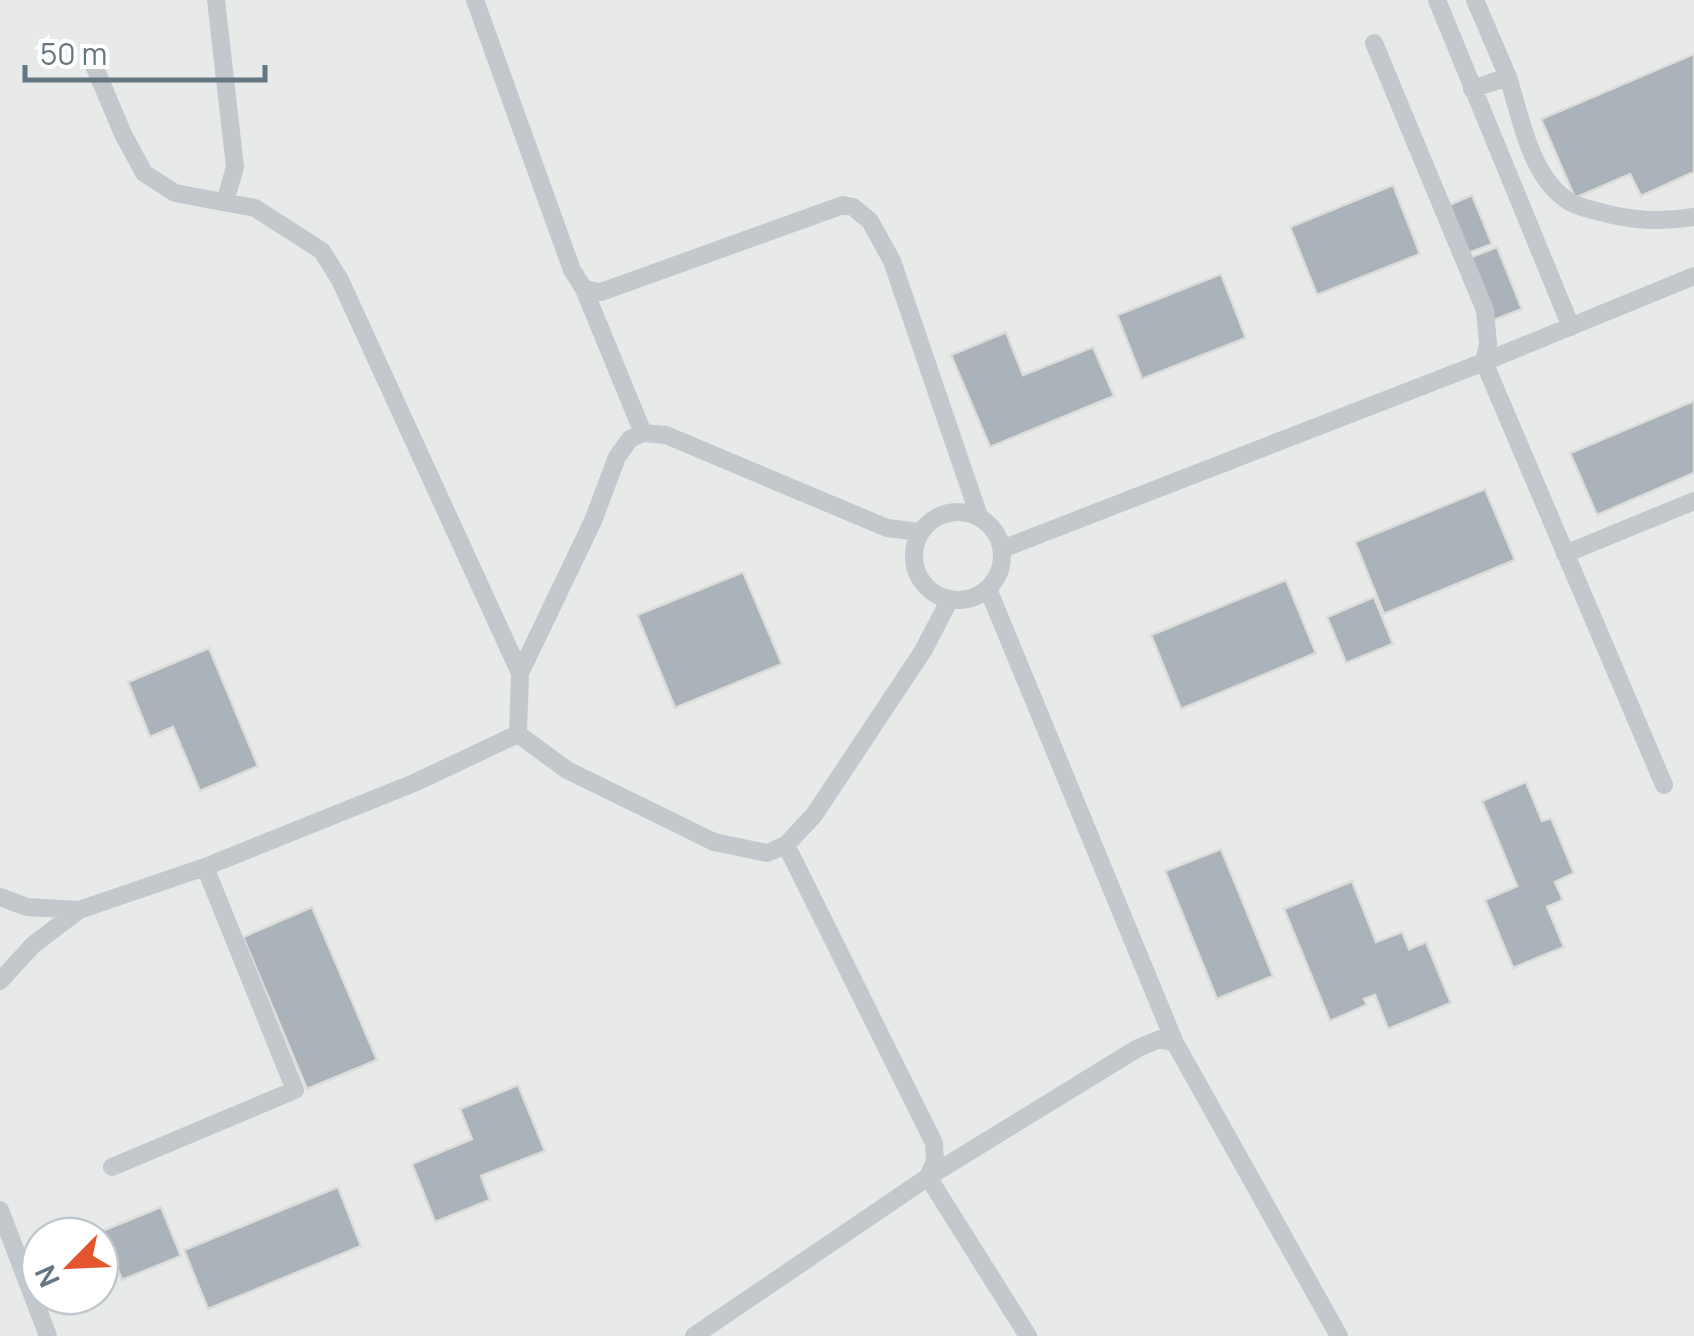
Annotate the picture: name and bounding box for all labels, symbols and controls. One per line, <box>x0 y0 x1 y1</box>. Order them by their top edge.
scale bar <box>25 20 265 82</box>
text: 50 m <box>40 33 107 74</box>
north arrow <box>20 1216 120 1316</box>
text: N <box>25 1260 68 1293</box>

